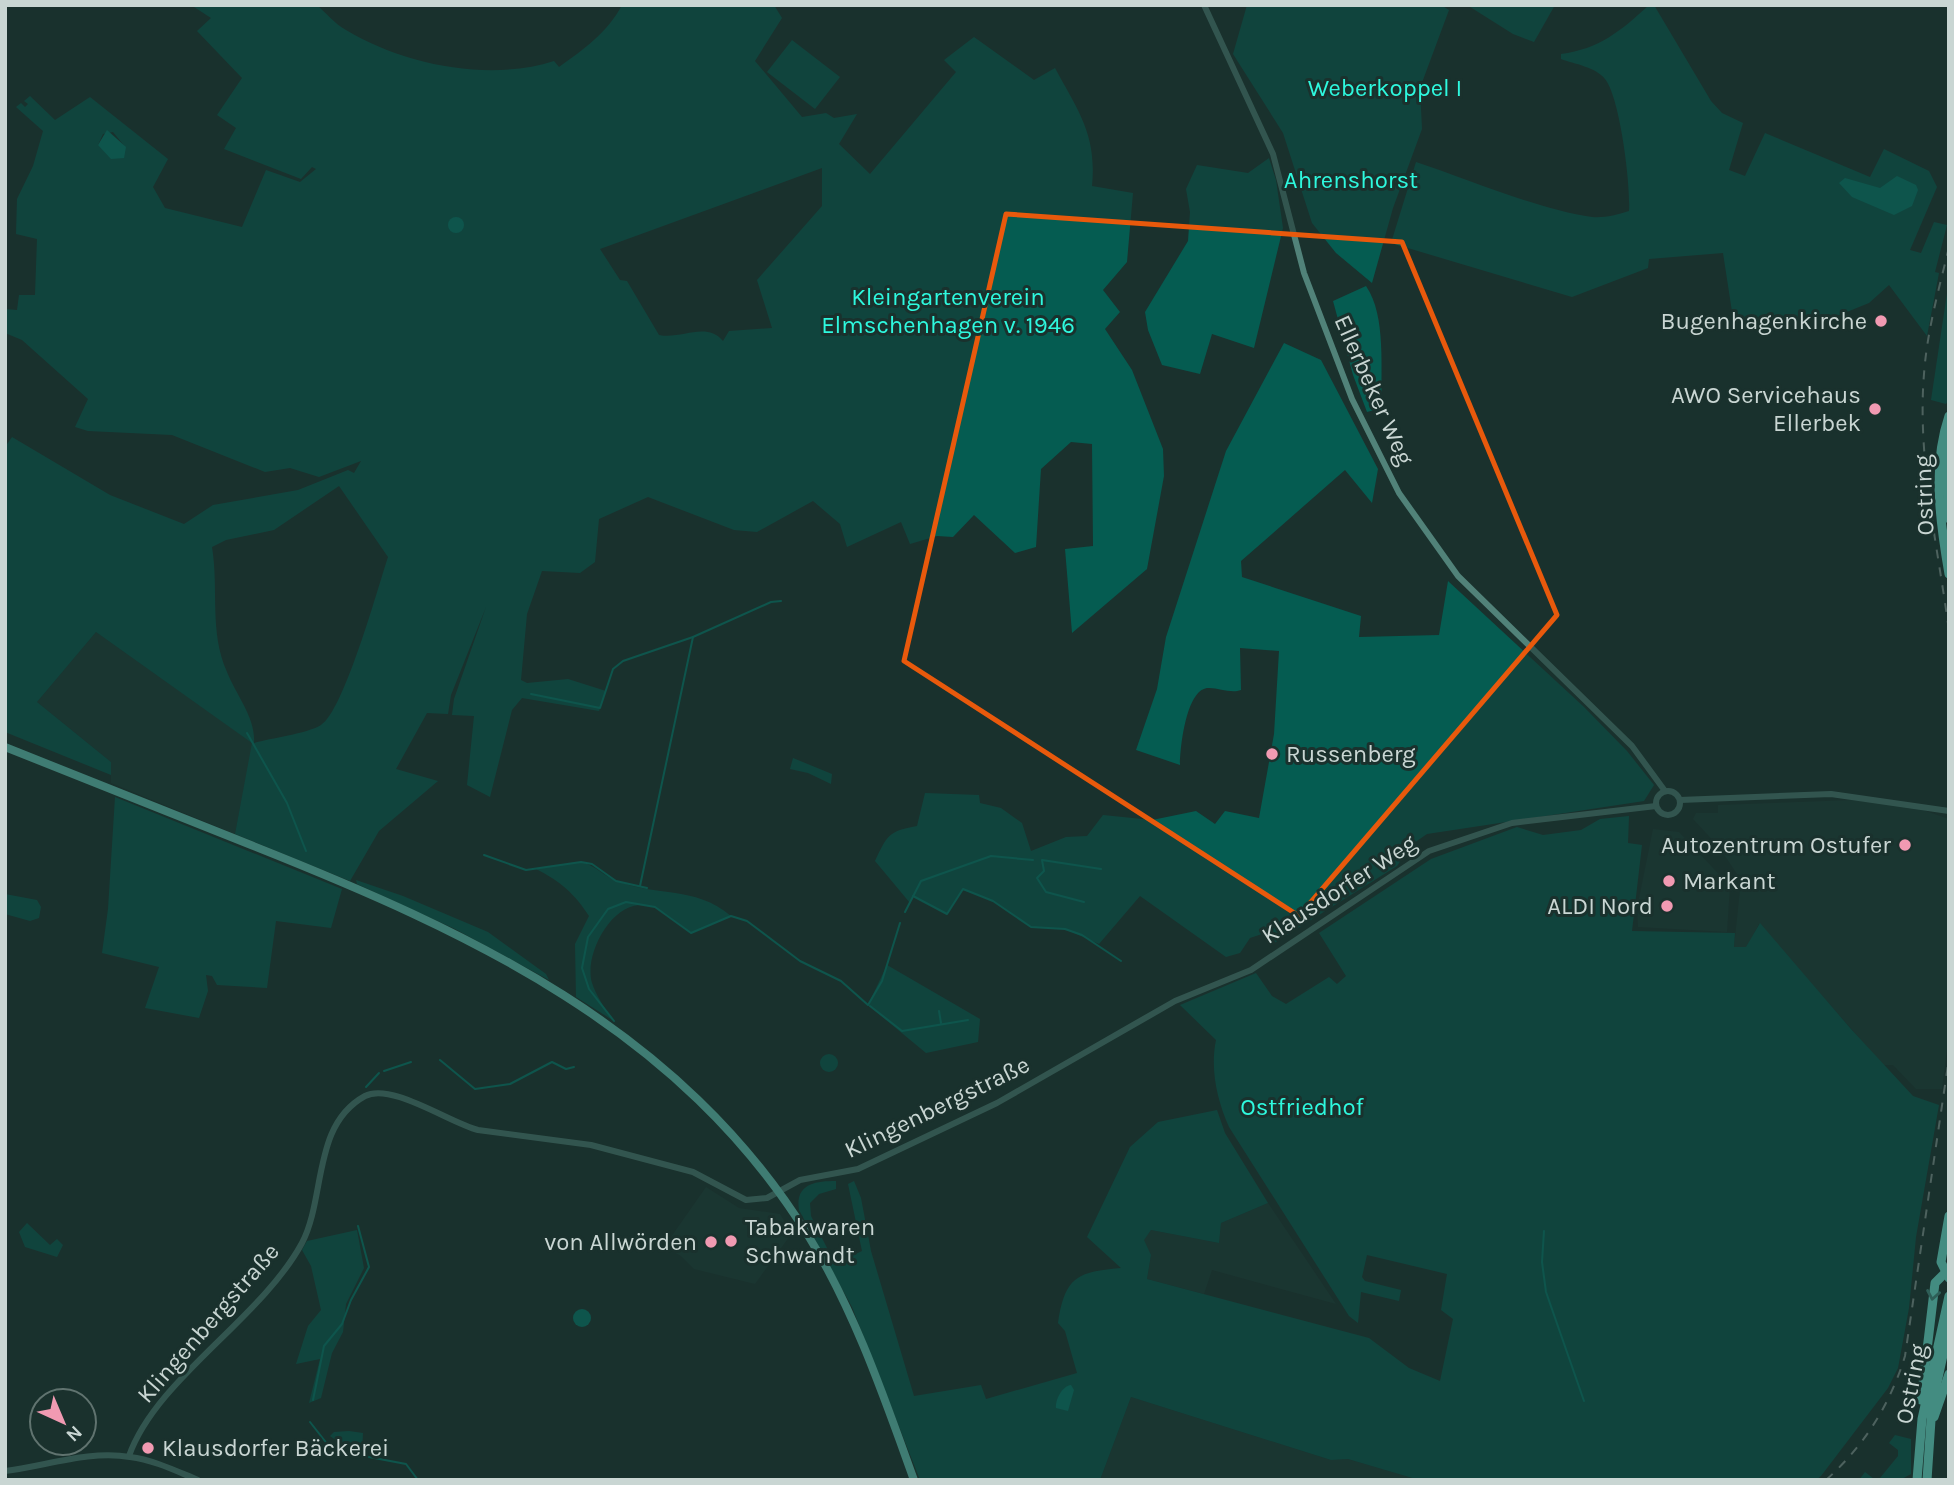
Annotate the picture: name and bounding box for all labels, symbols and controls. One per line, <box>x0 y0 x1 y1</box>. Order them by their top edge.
park label: Weberkoppel I <box>1308 74 1462 102</box>
park label: Ahrenshorst <box>1284 166 1418 194</box>
park label: Kleingartenverein Elmschenhagen v. 1946 <box>821 283 1075 339</box>
place label: Bugenhagenkirche <box>1661 307 1867 335</box>
street label: Ellerbeker Weg <box>1328 311 1420 470</box>
marker: Bugenhagenkirche <box>1873 313 1889 329</box>
place label: AWO Servicehaus Ellerbek <box>1671 381 1861 437</box>
marker: AWO Servicehaus Ellerbek <box>1867 401 1883 417</box>
street label: Ostring <box>1909 454 1939 536</box>
place label: Russenberg <box>1286 740 1416 768</box>
marker: Russenberg <box>1264 746 1280 762</box>
street label: Klausdorfer Weg <box>1256 828 1422 950</box>
place label: Autozentrum Ostufer <box>1661 831 1891 859</box>
marker: Autozentrum Ostufer <box>1897 837 1913 853</box>
place label: Markant <box>1683 867 1775 895</box>
marker: Markant <box>1661 873 1677 889</box>
place label: ALDI Nord <box>1547 892 1653 920</box>
marker: ALDI Nord <box>1659 898 1675 914</box>
street label: Klingenbergstraße <box>840 1050 1034 1164</box>
park label: Ostfriedhof <box>1240 1093 1365 1121</box>
place label: Tabakwaren Schwandt <box>745 1213 875 1269</box>
place label: von Allwörden <box>544 1228 697 1256</box>
marker: Tabakwaren Schwandt <box>723 1233 739 1249</box>
marker: von Allwörden <box>703 1234 719 1250</box>
street label: Klingenbergstraße <box>131 1237 285 1409</box>
one-way arrow <box>1926 1290 1941 1301</box>
street label: Ostring <box>1890 1341 1933 1426</box>
north arrow <box>28 1387 98 1457</box>
text: N <box>62 1421 87 1446</box>
place label: Klausdorfer Bäckerei <box>162 1434 389 1462</box>
marker: Klausdorfer Bäckerei <box>140 1440 156 1456</box>

